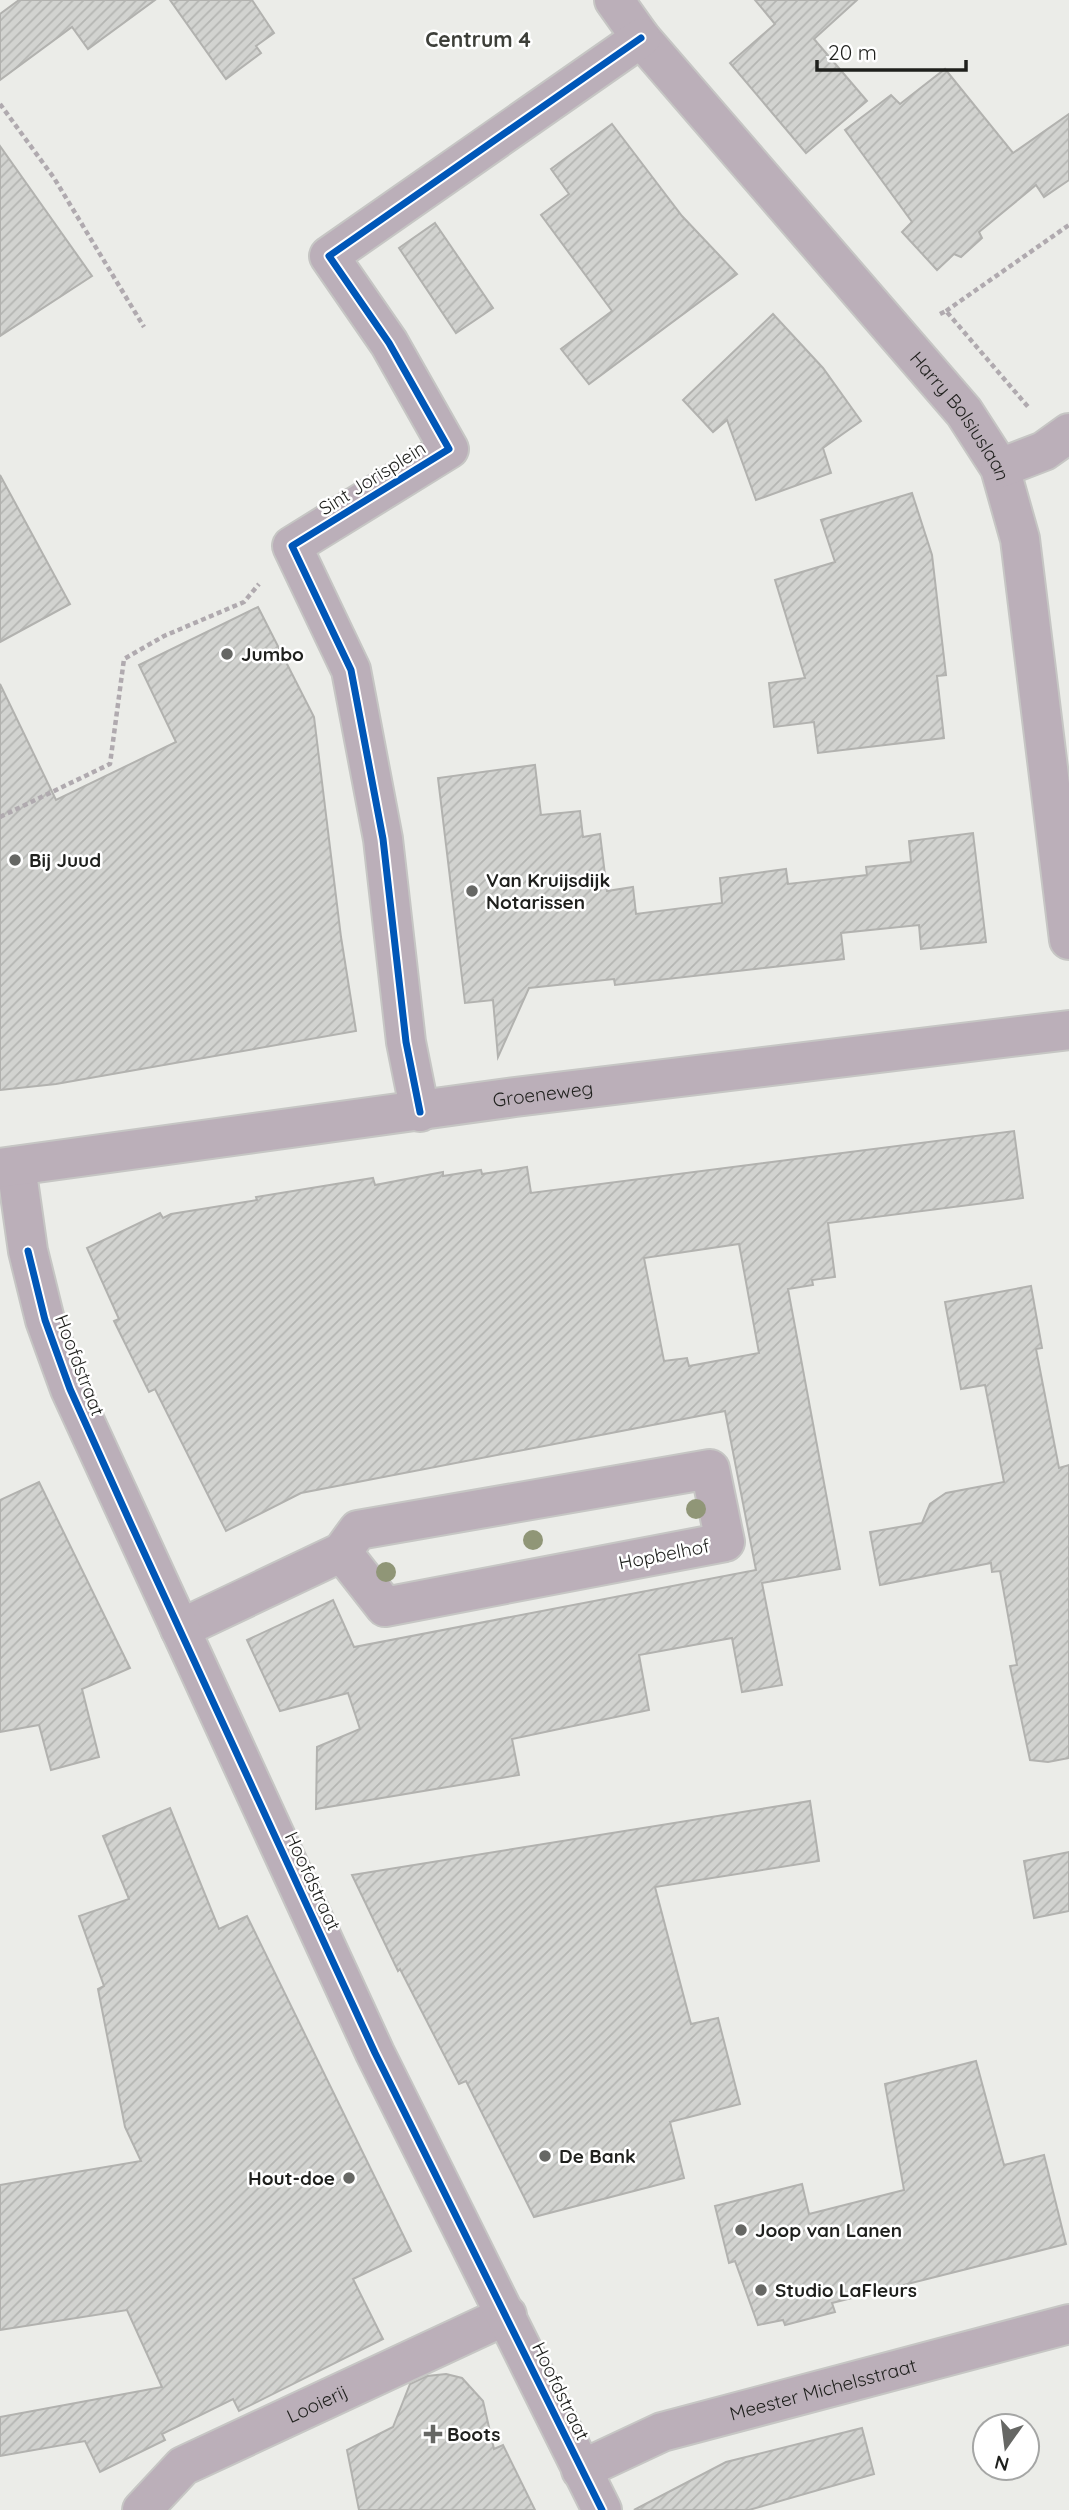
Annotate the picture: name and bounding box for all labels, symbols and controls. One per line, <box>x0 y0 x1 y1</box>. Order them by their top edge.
district label: Centrum 4 <box>425 26 531 52</box>
scale bar <box>817 28 966 72</box>
text: 20 m <box>828 39 877 65</box>
street label: Harry Bolsiuslaan <box>905 346 1015 483</box>
street label: Sint Jorisplein <box>314 436 430 520</box>
place label: Jumbo <box>241 642 304 666</box>
marker: Jumbo <box>219 646 235 662</box>
place label: Bij Juud <box>29 848 101 872</box>
marker: Bij Juud <box>7 852 23 868</box>
place label: Van Kruijsdijk Notarissen <box>486 868 610 914</box>
marker: Van Kruijsdijk Notarissen <box>464 883 480 899</box>
street label: Groeneweg <box>491 1076 594 1112</box>
street label: Hoofdstraat <box>50 1311 110 1419</box>
street label: Hopbelhof <box>616 1533 712 1575</box>
street label: Hoofdstraat <box>280 1828 346 1934</box>
place label: De Bank <box>559 2144 636 2168</box>
marker: De Bank <box>537 2148 553 2164</box>
place label: Hout-doe <box>248 2166 335 2190</box>
marker: Hout-doe <box>341 2170 357 2186</box>
place label: Joop van Lanen <box>755 2218 902 2242</box>
marker: Joop van Lanen <box>733 2222 749 2238</box>
place label: Studio LaFleurs <box>775 2278 917 2302</box>
marker: Studio LaFleurs <box>753 2282 769 2298</box>
street label: Hoofdstraat <box>527 2338 595 2444</box>
street label: Meester Michelsstraat <box>727 2353 919 2426</box>
street label: Looierij <box>283 2379 351 2428</box>
north arrow <box>971 2412 1041 2482</box>
place label: Boots <box>447 2422 500 2446</box>
marker: Boots <box>425 2426 441 2442</box>
text: N <box>992 2450 1012 2477</box>

